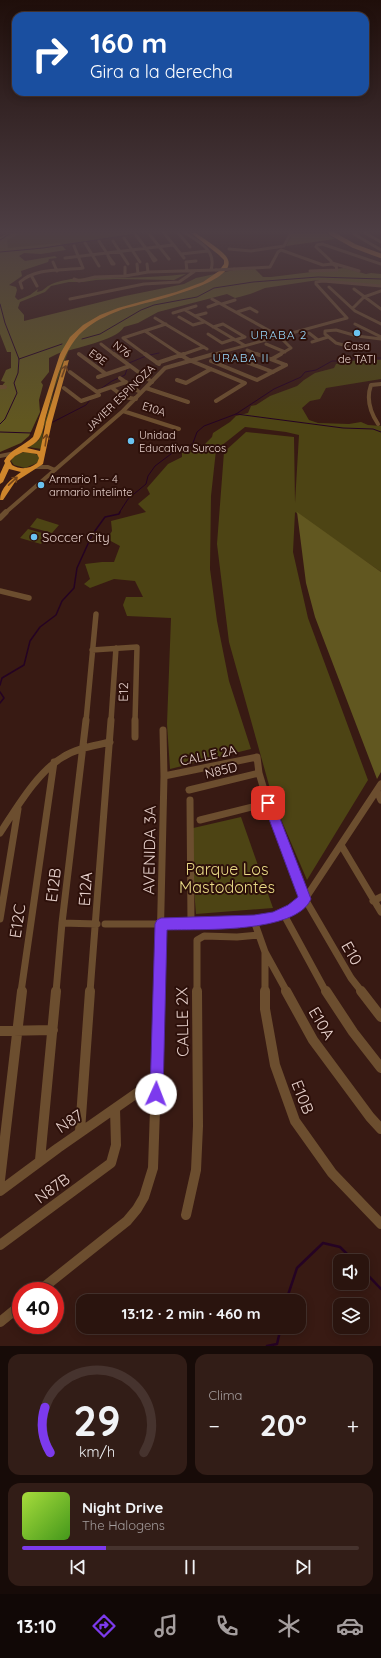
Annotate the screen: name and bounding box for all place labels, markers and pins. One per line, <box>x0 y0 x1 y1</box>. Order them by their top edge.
marker: Casa de TATI <box>352 328 362 338</box>
place label: Casa de TATI <box>338 339 376 366</box>
place label: Unidad Educativa Surcos <box>139 428 226 455</box>
marker: Unidad Educativa Surcos <box>126 436 136 446</box>
place label: Armario 1 -- 4 armario intelinte <box>49 472 133 499</box>
marker: Armario 1 -- 4 armario intelinte <box>36 480 46 490</box>
place label: Soccer City <box>42 529 110 545</box>
marker: Soccer City <box>29 532 39 542</box>
pin <box>251 786 285 820</box>

